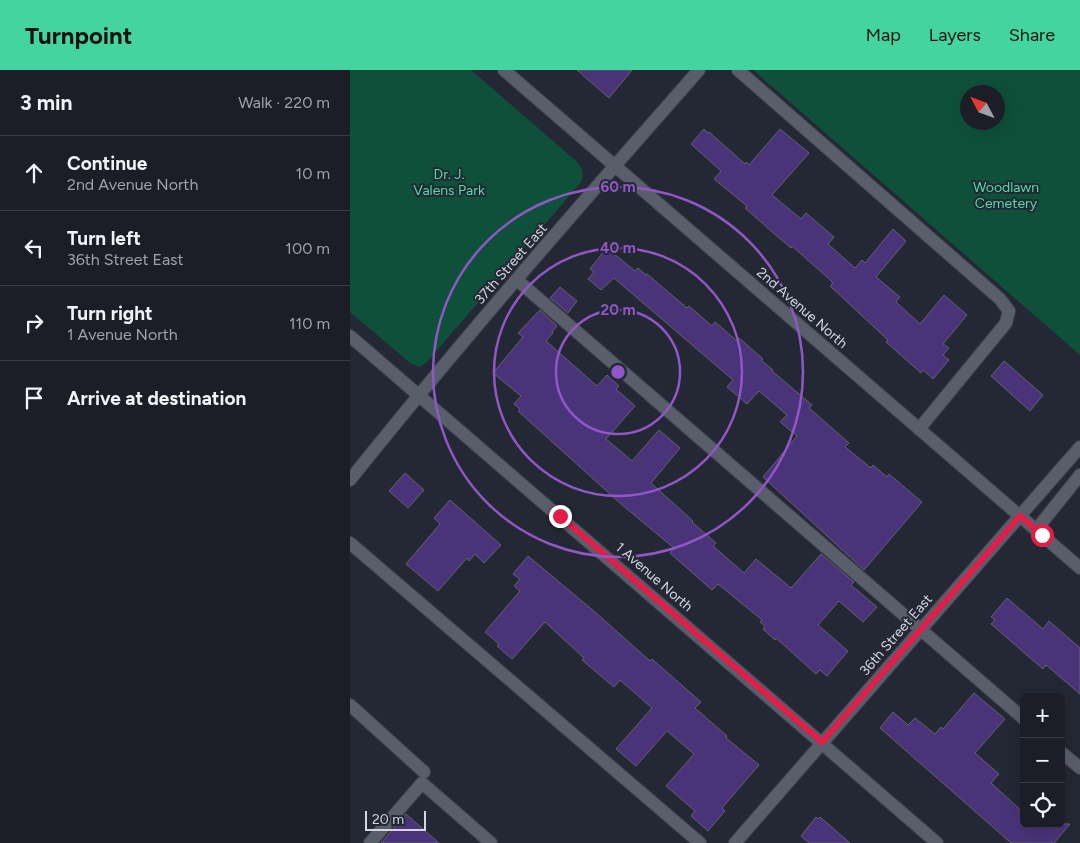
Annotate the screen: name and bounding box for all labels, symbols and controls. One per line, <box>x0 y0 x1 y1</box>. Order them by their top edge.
text: Turnpoint <box>25 21 132 50</box>
text: Map <box>866 24 901 46</box>
text: Layers <box>929 24 981 46</box>
text: Share <box>1009 24 1055 46</box>
north arrow <box>960 85 1005 130</box>
text: 3 min <box>20 90 72 115</box>
text: Walk · 220 m <box>238 93 330 112</box>
text: Continue <box>67 152 147 175</box>
icon: ahead <box>20 159 48 187</box>
text: 10 m <box>296 164 330 183</box>
park label: Dr. J. Valens Park <box>413 166 485 199</box>
text: 2nd Avenue North <box>67 175 198 194</box>
text: 60 m <box>600 178 636 196</box>
park label: Woodlawn Cemetery <box>973 179 1039 212</box>
street label: 37th Street East <box>471 220 551 308</box>
text: Turn left <box>67 227 141 250</box>
icon: left <box>20 234 48 262</box>
text: 100 m <box>285 239 330 258</box>
text: 40 m <box>600 239 636 257</box>
text: 36th Street East <box>67 250 184 269</box>
street label: 2nd Avenue North <box>753 264 851 352</box>
text: 20 m <box>600 301 636 319</box>
text: Turn right <box>67 302 153 325</box>
icon: right <box>20 309 48 337</box>
text: 110 m <box>289 314 330 333</box>
text: 1 Avenue North <box>67 325 178 344</box>
centre of rings <box>609 363 627 381</box>
icon: arrive <box>20 384 48 412</box>
text: Arrive at destination <box>67 387 246 410</box>
route end <box>549 505 572 528</box>
route start <box>1031 524 1054 547</box>
street label: 1 Avenue North <box>612 539 696 615</box>
street label: 36th Street East <box>856 591 936 679</box>
map controls <box>1020 693 1065 828</box>
button: + <box>1020 693 1065 738</box>
button: − <box>1020 738 1065 783</box>
button: locate <box>1020 783 1065 828</box>
scale bar <box>365 808 426 831</box>
text: 20 m <box>372 811 404 828</box>

